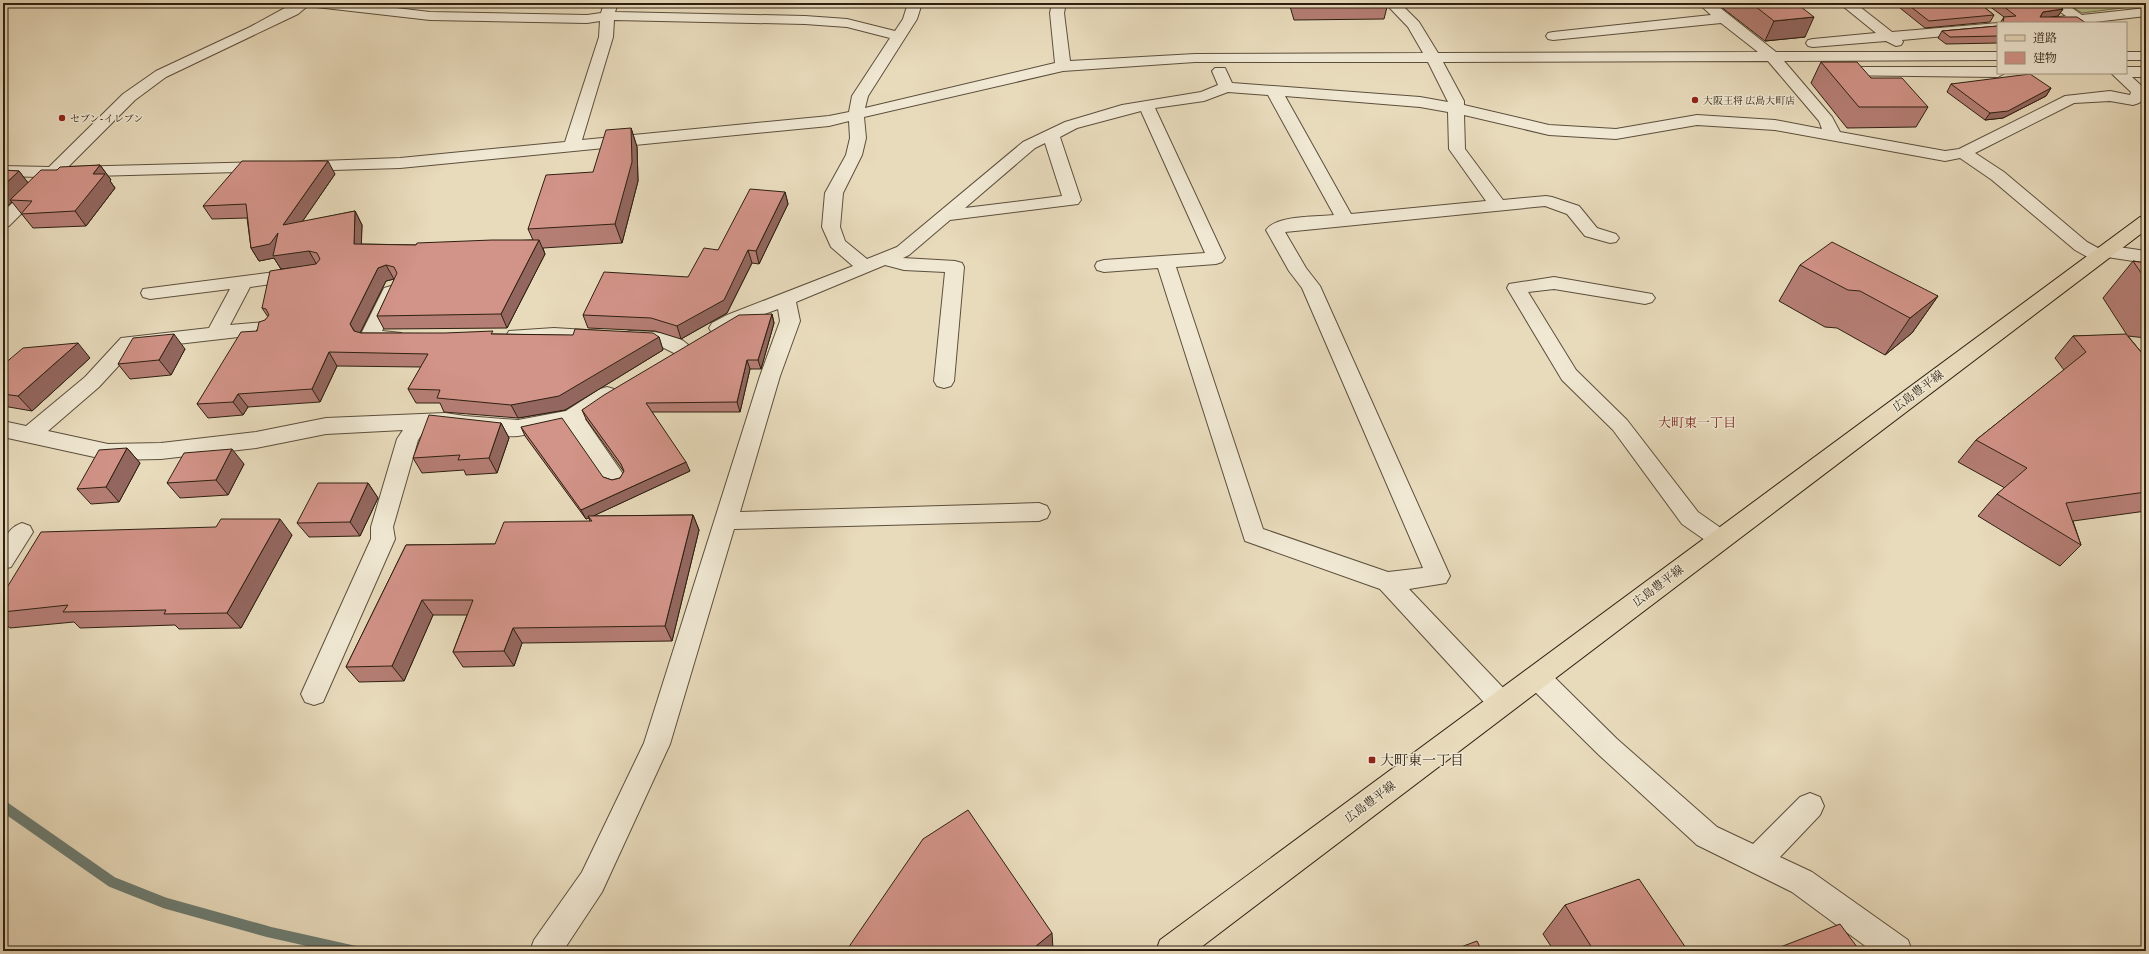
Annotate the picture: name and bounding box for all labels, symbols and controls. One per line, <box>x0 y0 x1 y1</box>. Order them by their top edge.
legend <box>1997 22 2127 74</box>
text: 道路 <box>2033 31 2057 45</box>
text: 建物 <box>2033 51 2057 65</box>
marker: 大阪王将 広島大町店 <box>1690 95 1700 105</box>
place label: 大阪王将 広島大町店 <box>1703 95 1795 107</box>
marker: セブン-イレブン <box>57 113 67 123</box>
place label: セブン-イレブン <box>70 113 143 125</box>
street label: 広島豊平線 <box>1890 367 1946 415</box>
district label: 大町東一丁目 <box>1658 415 1736 431</box>
street label: 広島豊平線 <box>1630 562 1686 610</box>
place label: 大町東一丁目 <box>1380 752 1464 769</box>
marker: 大町東一丁目 <box>1367 755 1377 765</box>
street label: 広島豊平線 <box>1342 778 1398 826</box>

